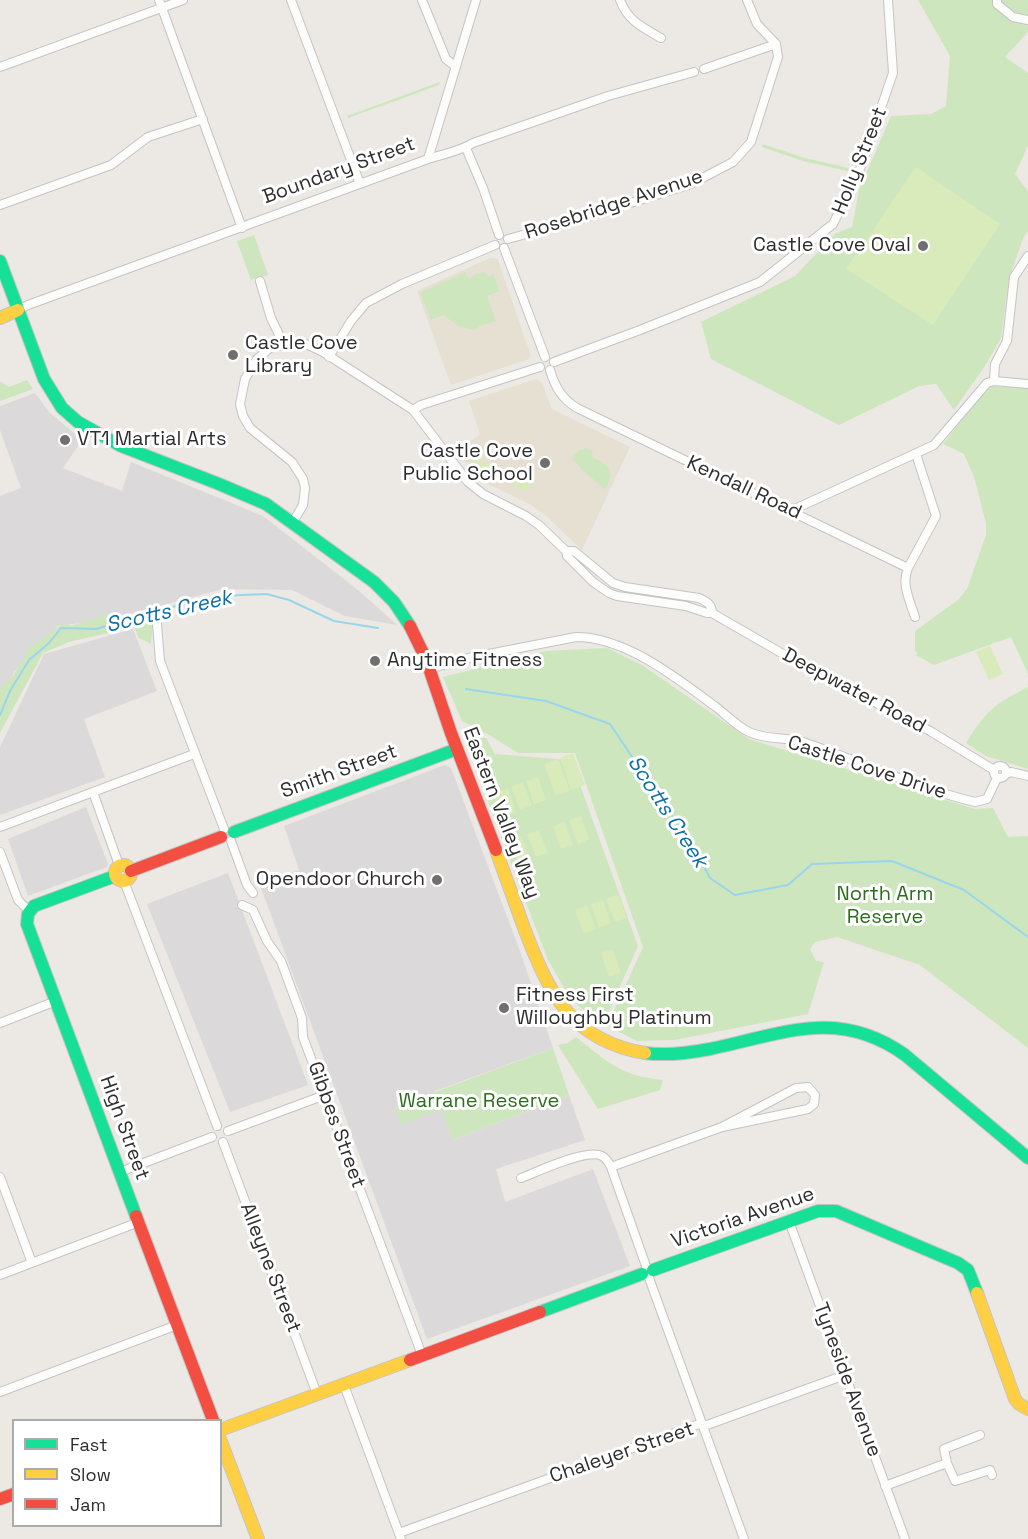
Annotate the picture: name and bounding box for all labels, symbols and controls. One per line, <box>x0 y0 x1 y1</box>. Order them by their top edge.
street label: Holly Street <box>828 104 892 218</box>
street label: Boundary Street <box>259 132 419 210</box>
street label: Rosebridge Avenue <box>522 165 706 245</box>
place label: Castle Cove Oval <box>753 234 911 258</box>
marker: Castle Cove Oval <box>916 239 930 253</box>
place label: Castle Cove Library <box>245 332 358 379</box>
marker: Castle Cove Library <box>226 348 240 362</box>
place label: VT1 Martial Arts <box>77 428 226 452</box>
marker: VT1 Martial Arts <box>58 433 72 447</box>
place label: Castle Cove Public School <box>403 440 533 487</box>
street label: Kendall Road <box>683 451 805 525</box>
marker: Castle Cove Public School <box>538 456 552 470</box>
water label: Scotts Creek <box>104 585 234 639</box>
street label: Deepwater Road <box>778 643 930 739</box>
place label: Anytime Fitness <box>387 649 542 673</box>
marker: Anytime Fitness <box>368 654 382 668</box>
street label: Eastern Valley Way <box>457 724 545 902</box>
street label: Castle Cove Drive <box>784 731 950 805</box>
street label: Smith Street <box>278 740 400 804</box>
water label: Scotts Creek <box>621 751 713 873</box>
place label: Opendoor Church <box>256 868 425 892</box>
marker: Opendoor Church <box>430 873 444 887</box>
park label: North Arm Reserve <box>836 883 934 930</box>
place label: Fitness First Willoughby Platinum <box>516 984 712 1031</box>
marker: Fitness First Willoughby Platinum <box>497 1001 511 1015</box>
street label: Gibbes Street <box>302 1059 370 1191</box>
street label: High Street <box>94 1072 154 1184</box>
park label: Warrane Reserve <box>399 1090 559 1114</box>
street label: Victoria Avenue <box>668 1182 818 1254</box>
street label: Alleyne Street <box>234 1200 306 1336</box>
street label: Tyneside Avenue <box>808 1300 886 1460</box>
street label: Chaleyer Street <box>547 1417 697 1489</box>
legend <box>12 1419 222 1527</box>
text: Fast <box>70 1433 107 1456</box>
text: Slow <box>70 1463 111 1486</box>
text: Jam <box>70 1493 106 1516</box>

